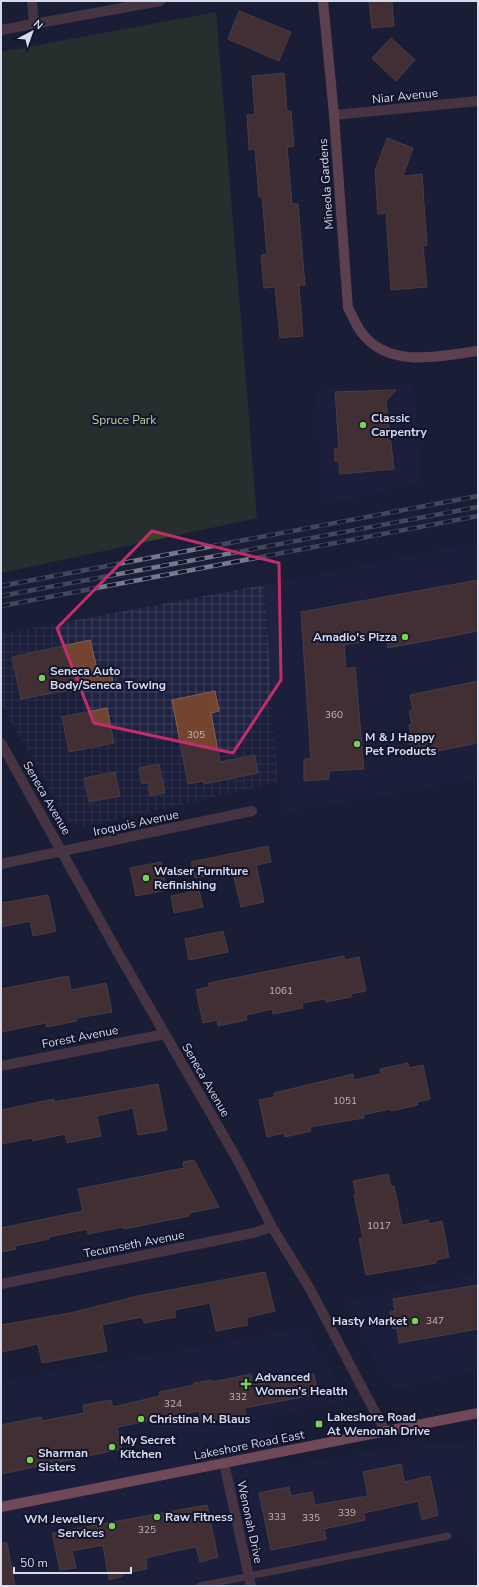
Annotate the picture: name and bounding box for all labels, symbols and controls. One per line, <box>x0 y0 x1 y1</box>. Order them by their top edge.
north arrow <box>12 12 52 52</box>
text: N <box>30 16 46 33</box>
street label: Niar Avenue <box>371 85 439 107</box>
street label: Mineola Gardens <box>315 138 337 230</box>
place label: Classic Carpentry <box>371 410 428 440</box>
park label: Spruce Park <box>92 412 157 428</box>
marker: Classic Carpentry <box>358 420 368 430</box>
place label: Amadio's Pizza <box>313 629 397 645</box>
marker: Amadio's Pizza <box>400 632 410 642</box>
place label: Seneca Auto Body/Seneca Towing <box>50 663 166 693</box>
marker: Seneca Auto Body/Seneca Towing <box>37 673 47 683</box>
house number: 360 <box>325 708 343 722</box>
house number: 305 <box>187 728 205 742</box>
place label: M & J Happy Pet Products <box>365 729 437 759</box>
marker: M & J Happy Pet Products <box>352 739 362 749</box>
street label: Seneca Avenue <box>19 758 75 838</box>
street label: Iroquois Avenue <box>92 806 180 840</box>
place label: Walser Furniture Refinishing <box>154 863 249 893</box>
marker: Walser Furniture Refinishing <box>141 873 151 883</box>
house number: 1061 <box>269 984 293 998</box>
street label: Forest Avenue <box>40 1022 120 1052</box>
street label: Seneca Avenue <box>178 1040 234 1120</box>
house number: 1051 <box>333 1094 357 1108</box>
house number: 1017 <box>367 1219 391 1233</box>
street label: Tecumseth Avenue <box>82 1226 186 1262</box>
place label: Hasty Market <box>332 1313 407 1329</box>
house number: 347 <box>426 1314 444 1328</box>
marker: Hasty Market <box>410 1316 420 1326</box>
place label: Advanced Women’s Health <box>255 1369 348 1399</box>
marker: Advanced Women’s Health <box>240 1378 252 1390</box>
house number: 332 <box>229 1390 247 1404</box>
house number: 324 <box>164 1397 182 1411</box>
place label: Lakeshore Road At Wenonah Drive <box>327 1409 431 1439</box>
place label: Christina M. Blaus <box>149 1411 250 1427</box>
marker: Christina M. Blaus <box>136 1414 146 1424</box>
marker: Lakeshore Road At Wenonah Drive <box>314 1419 324 1429</box>
street label: Lakeshore Road East <box>192 1426 306 1464</box>
place label: My Secret Kitchen <box>120 1432 176 1462</box>
marker: My Secret Kitchen <box>107 1442 117 1452</box>
place label: Sharman Sisters <box>38 1445 88 1475</box>
marker: Sharman Sisters <box>25 1455 35 1465</box>
street label: Wenonah Drive <box>233 1479 267 1565</box>
house number: 339 <box>338 1506 356 1520</box>
place label: Raw Fitness <box>165 1509 233 1525</box>
house number: 333 <box>268 1510 286 1524</box>
place label: WM Jewellery Services <box>24 1511 105 1541</box>
house number: 335 <box>302 1511 320 1525</box>
marker: Raw Fitness <box>152 1512 162 1522</box>
marker: WM Jewellery Services <box>107 1521 117 1531</box>
house number: 325 <box>138 1523 156 1537</box>
scale bar <box>14 1549 131 1575</box>
text: 50 m <box>20 1555 48 1571</box>

